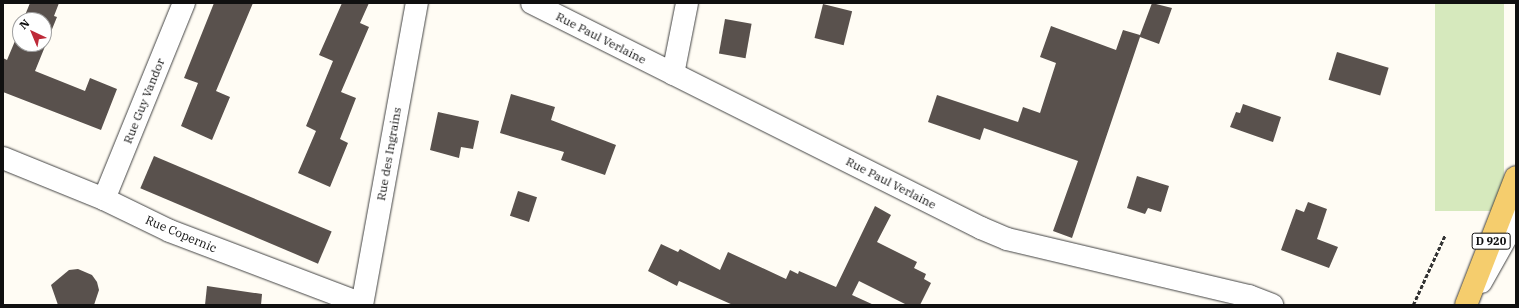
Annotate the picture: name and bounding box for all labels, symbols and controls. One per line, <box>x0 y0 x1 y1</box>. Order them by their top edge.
street label: Rue Paul Verlaine <box>553 9 649 67</box>
north arrow <box>12 12 52 52</box>
text: N <box>16 16 32 32</box>
street label: Rue Guy Vandor <box>120 56 168 146</box>
street label: Rue des Ingrains <box>374 106 404 202</box>
street label: Rue Paul Verlaine <box>843 154 939 212</box>
street label: Rue Copernic <box>143 213 219 255</box>
road number: D 920 <box>1471 232 1511 250</box>

